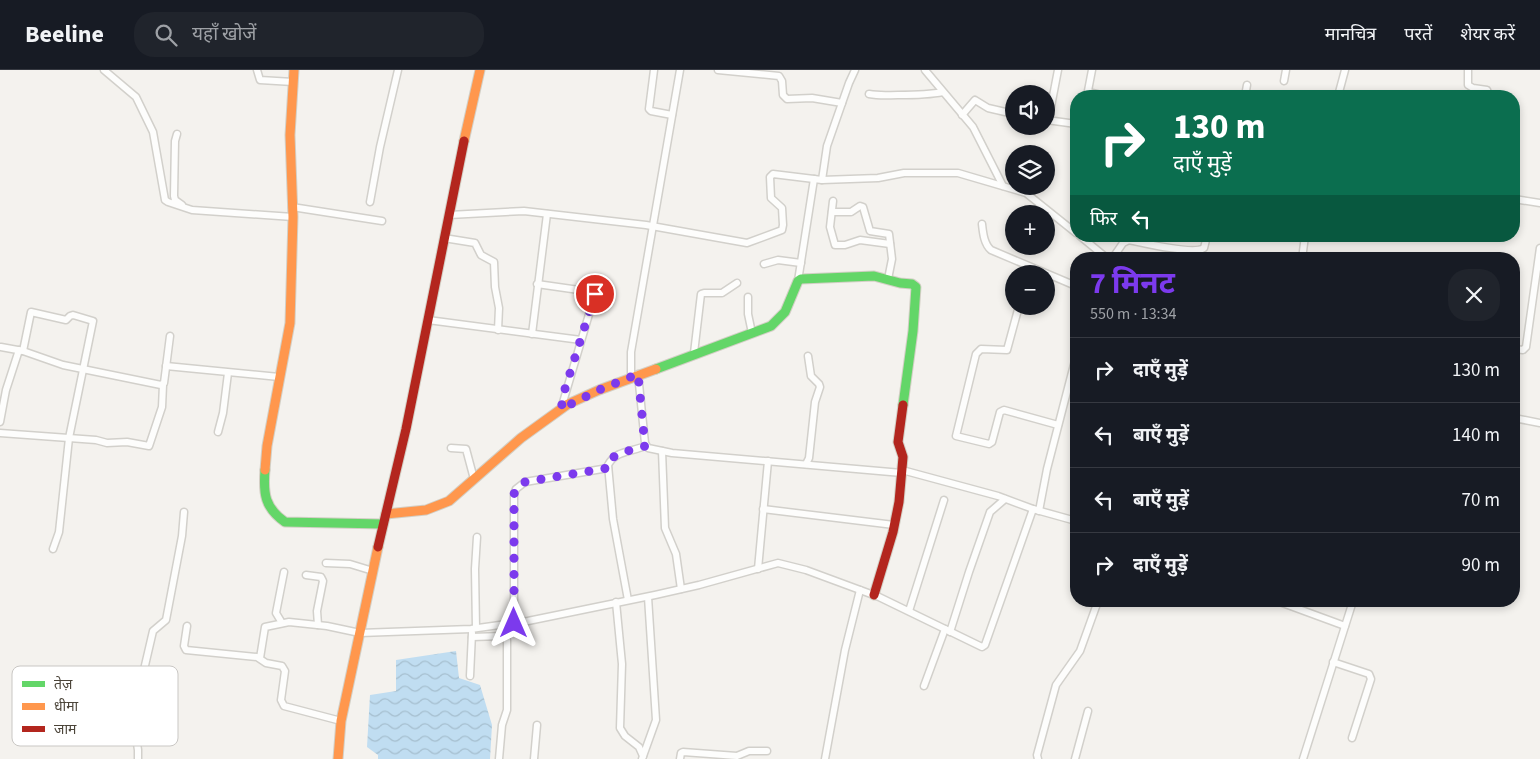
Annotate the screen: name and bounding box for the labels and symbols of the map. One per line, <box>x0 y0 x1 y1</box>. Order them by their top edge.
pin <box>574 273 616 315</box>
position arrow <box>487 596 539 648</box>
legend <box>12 666 178 746</box>
text: तेज़ <box>54 675 73 695</box>
text: धीमा <box>54 697 79 717</box>
text: जाम <box>54 720 77 740</box>

